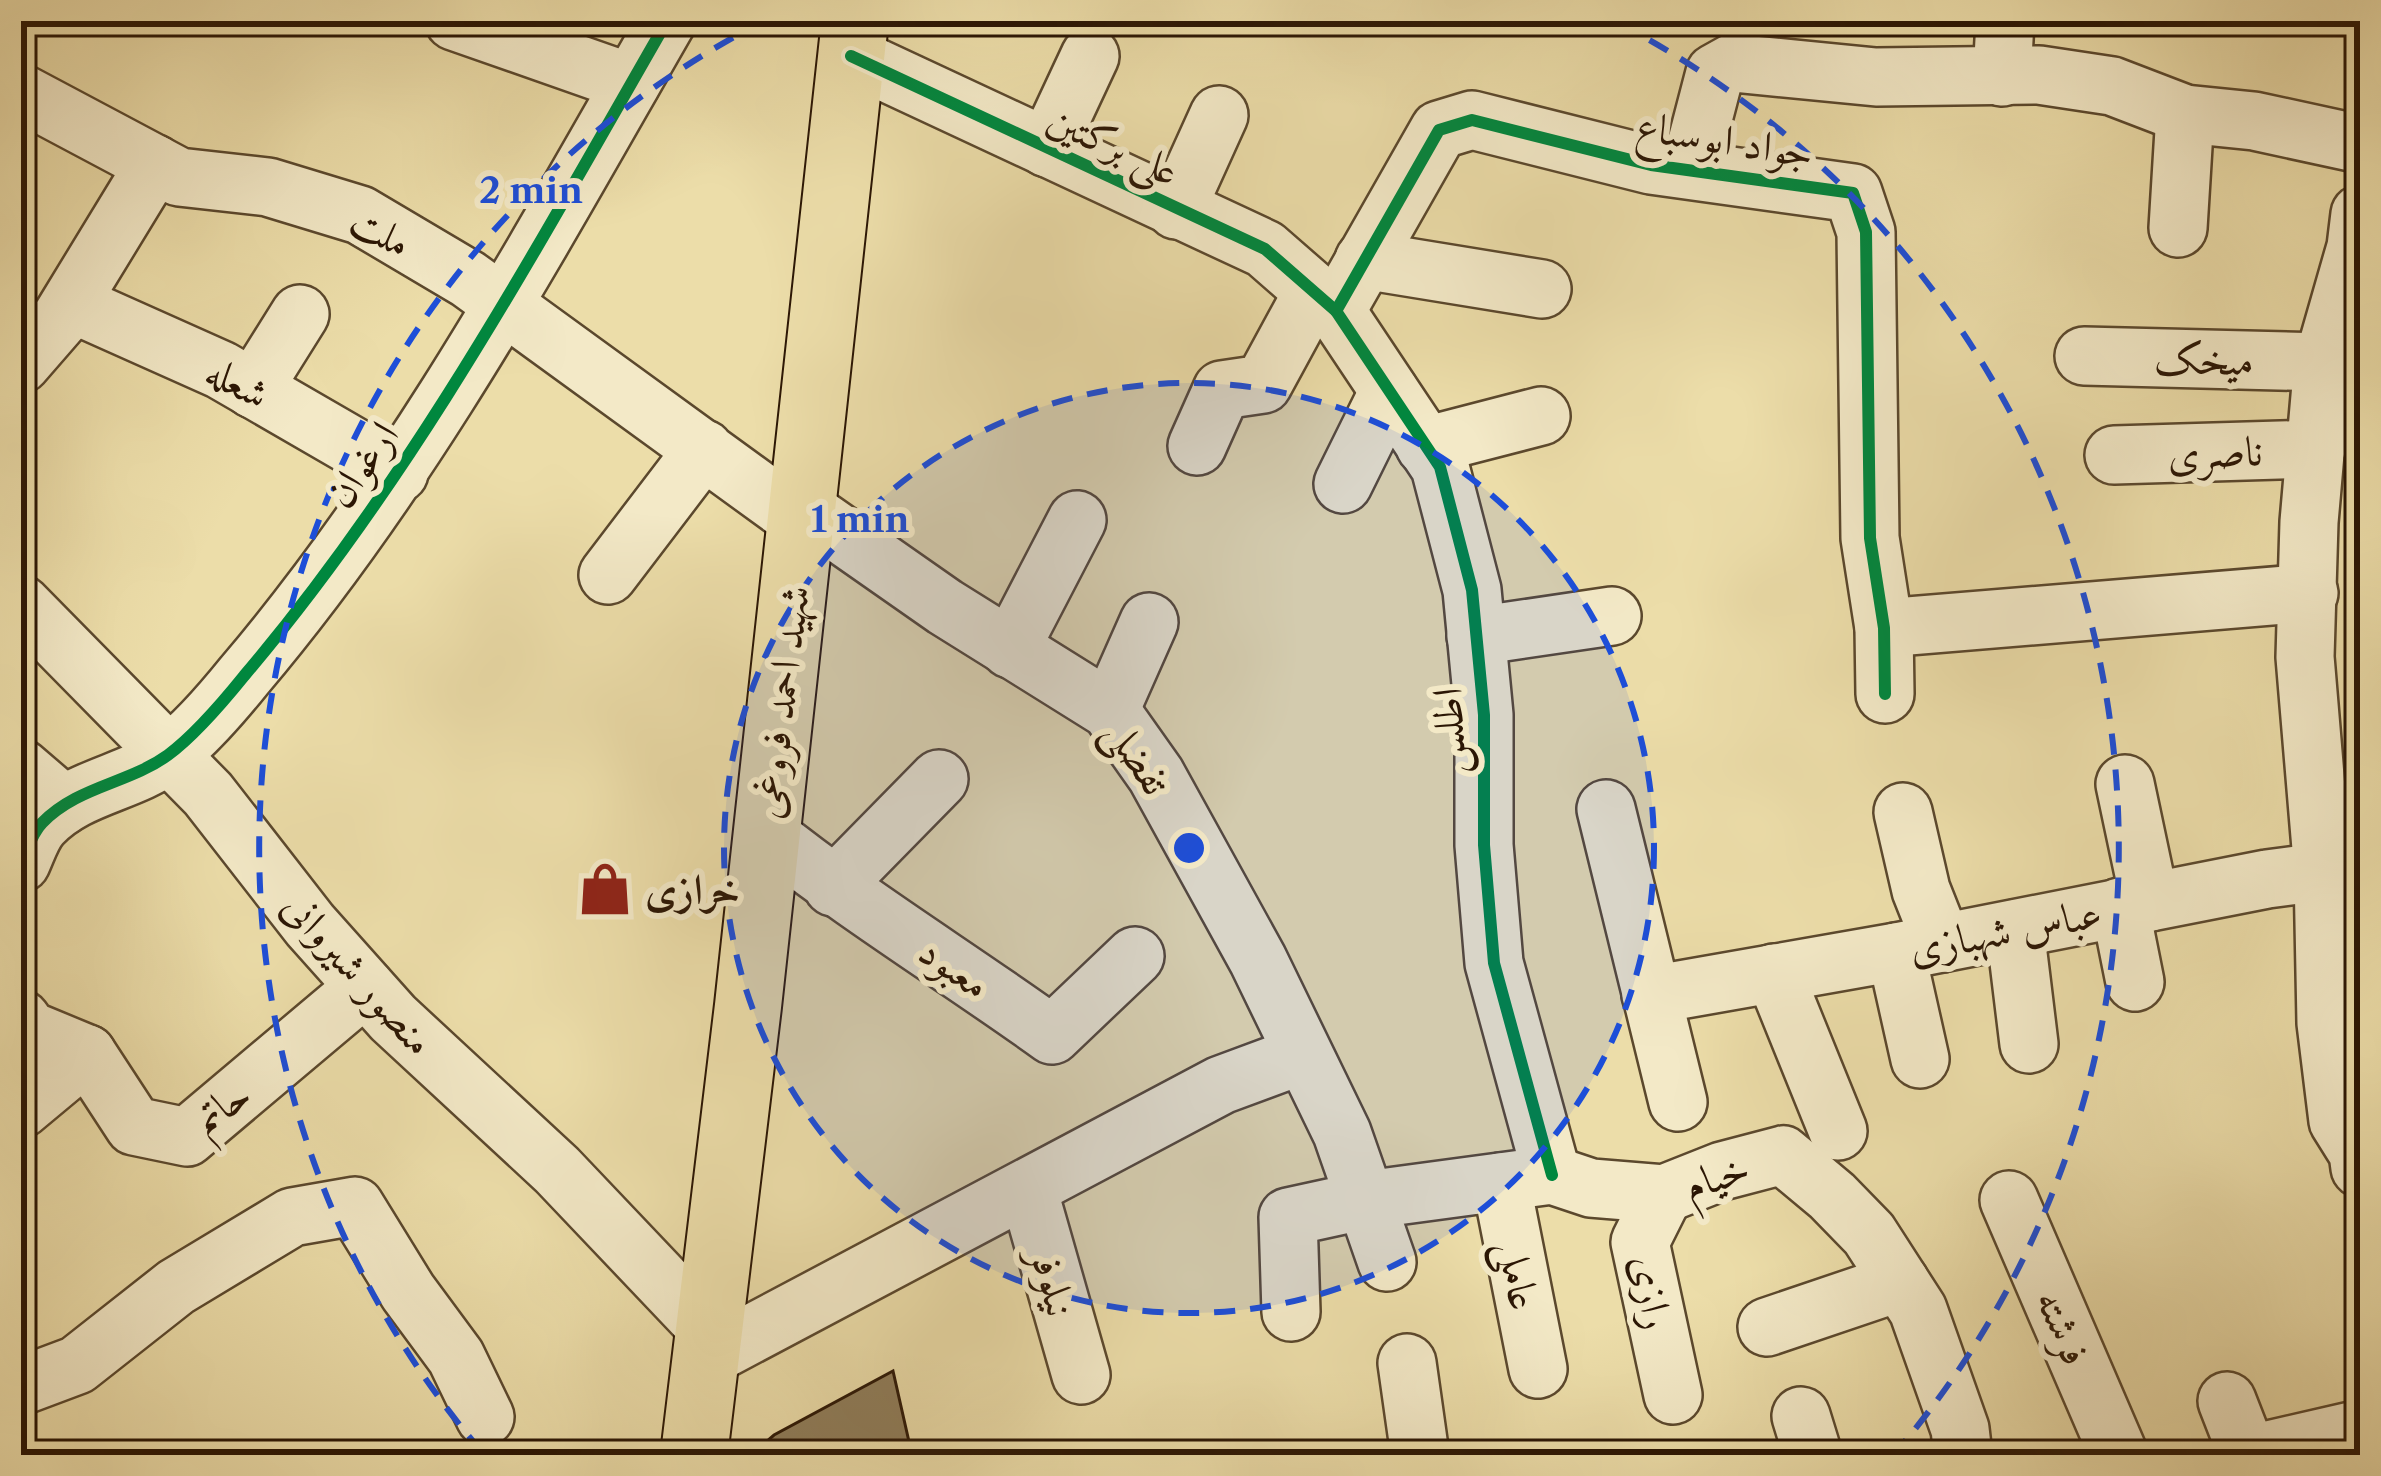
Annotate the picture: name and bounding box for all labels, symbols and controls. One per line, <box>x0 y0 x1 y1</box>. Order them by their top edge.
street label: علی برکتین <box>1038 91 1188 201</box>
street label: جواد ابوسباع <box>1631 99 1818 189</box>
text: 2 min <box>479 168 583 212</box>
street label: ملت <box>342 194 420 268</box>
street label: میخک <box>2154 332 2254 386</box>
street label: شعله <box>198 344 278 420</box>
street label: ارغوان <box>313 411 410 518</box>
street label: ناصری <box>2166 424 2264 483</box>
text: 1 min <box>811 497 910 541</box>
street label: شهید احمد فروغی <box>740 583 822 822</box>
street label: اطلس <box>1421 687 1479 775</box>
street label: تفضلی <box>1089 707 1183 808</box>
centre of rings <box>1168 827 1210 869</box>
shop icon: خرازی <box>576 860 634 918</box>
place label: خرازی <box>645 863 740 915</box>
street label: منصور شیروانی <box>271 880 446 1067</box>
street label: عباس شهبازی <box>1904 886 2106 976</box>
street label: معبود <box>909 924 1001 1011</box>
street label: حاتم <box>181 1067 267 1154</box>
street label: خیام <box>1676 1141 1759 1222</box>
street label: عاملی <box>1482 1236 1551 1315</box>
street label: نیلوفر <box>1017 1238 1089 1323</box>
street label: رازی <box>1621 1251 1685 1333</box>
street label: فرشته <box>2024 1281 2103 1373</box>

